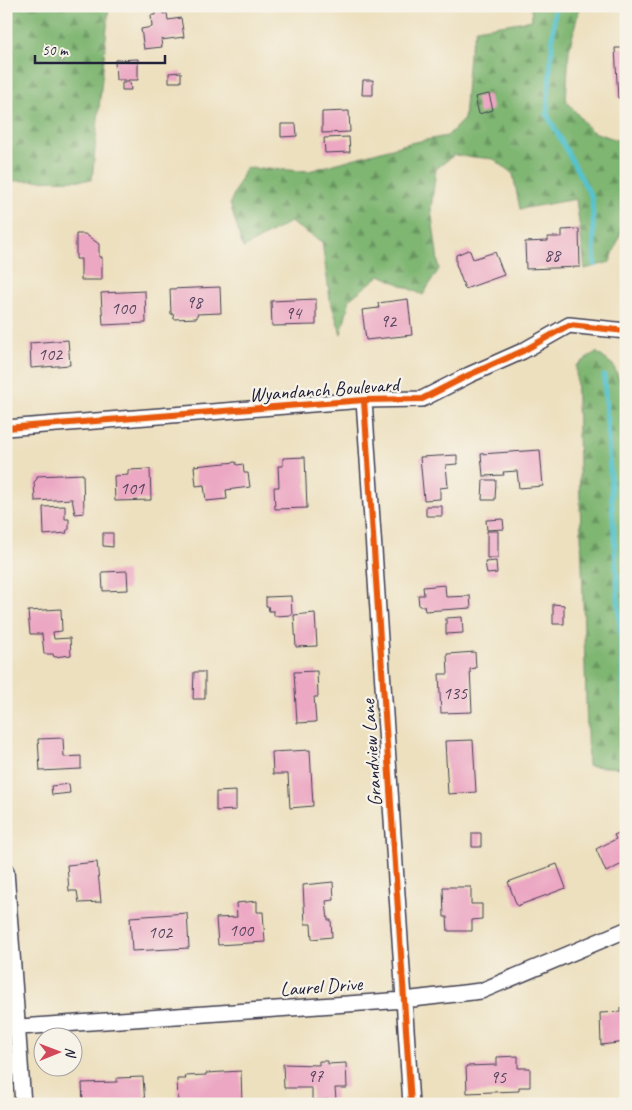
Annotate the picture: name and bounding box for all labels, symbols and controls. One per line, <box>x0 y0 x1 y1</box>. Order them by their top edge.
scale bar <box>35 32 165 64</box>
text: 50 m <box>42 41 69 60</box>
house number: 88 <box>544 244 562 266</box>
house number: 98 <box>186 291 204 313</box>
house number: 100 <box>111 297 137 319</box>
house number: 94 <box>285 302 303 324</box>
house number: 92 <box>380 310 398 332</box>
house number: 102 <box>38 343 64 365</box>
street label: Wyandanch Boulevard <box>248 372 403 407</box>
house number: 101 <box>120 477 145 499</box>
house number: 135 <box>443 682 468 704</box>
street label: Grandview Lane <box>355 697 388 807</box>
house number: 100 <box>229 919 255 941</box>
house number: 102 <box>148 921 174 943</box>
street label: Laurel Drive <box>279 971 364 1002</box>
north arrow <box>32 1028 82 1078</box>
text: N <box>62 1047 79 1059</box>
house number: 97 <box>307 1065 324 1087</box>
house number: 95 <box>490 1066 507 1088</box>

